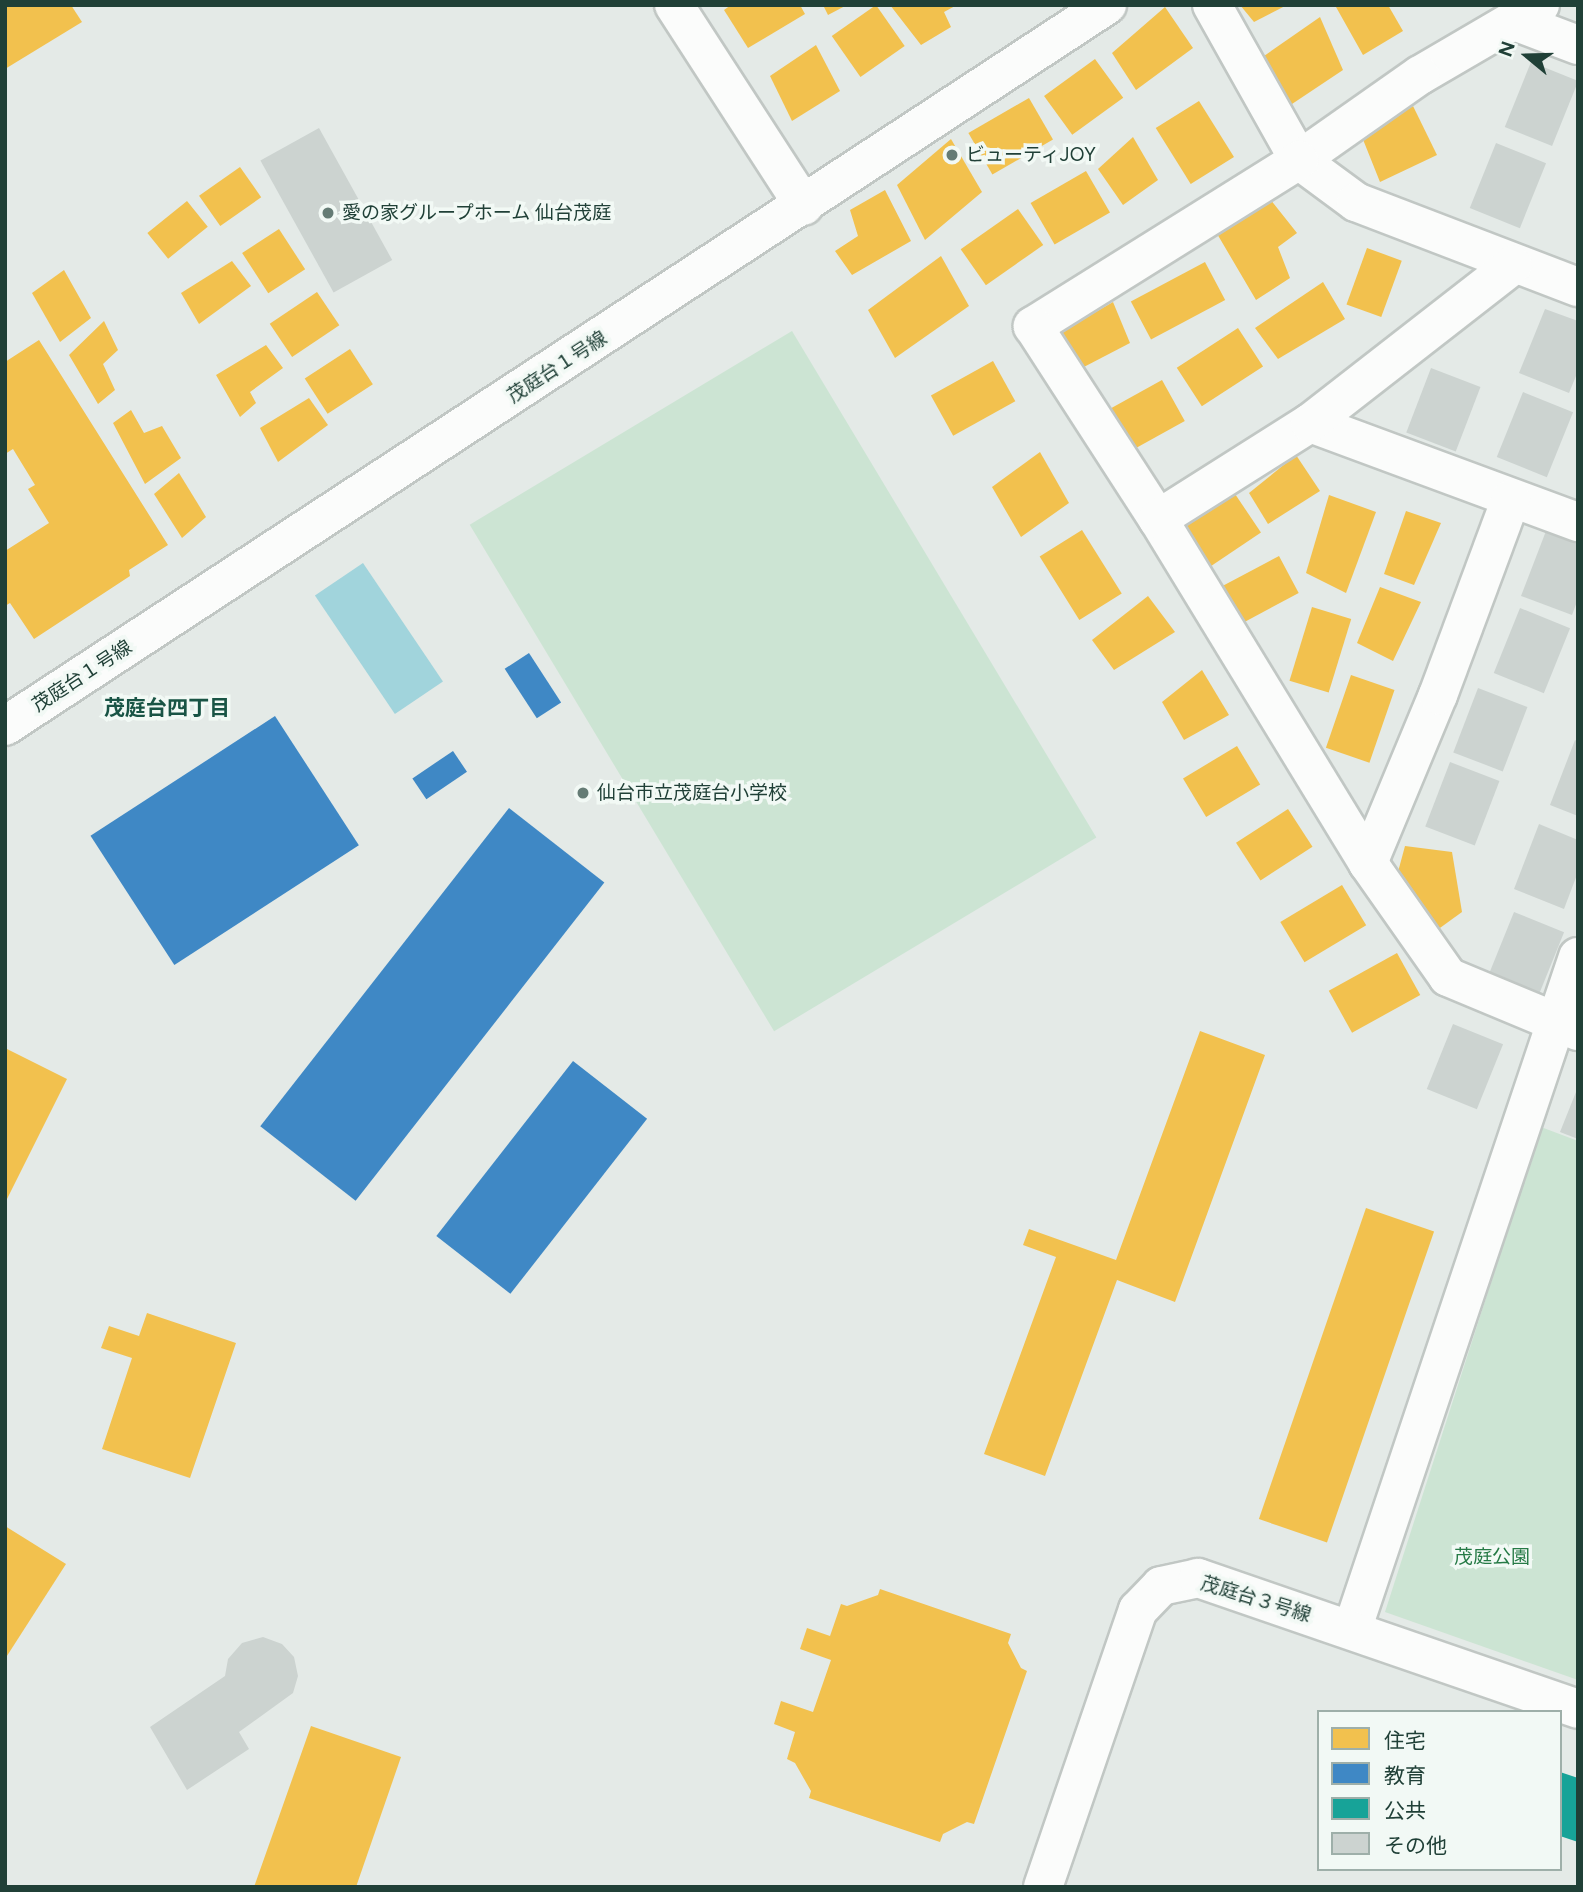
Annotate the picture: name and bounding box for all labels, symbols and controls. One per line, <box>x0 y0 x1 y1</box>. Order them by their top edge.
north arrow <box>1492 21 1562 91</box>
text: N <box>1493 38 1520 60</box>
place label: ビューティJOY <box>966 144 1097 166</box>
marker: ビューティJOY <box>944 147 960 163</box>
place label: 愛の家グループホーム 仙台茂庭 <box>342 202 613 224</box>
marker: 愛の家グループホーム 仙台茂庭 <box>320 205 336 221</box>
street label: 茂庭台１号線 <box>503 326 611 408</box>
street label: 茂庭台１号線 <box>28 635 136 717</box>
district label: 茂庭台四丁目 <box>104 695 230 721</box>
place label: 仙台市立茂庭台小学校 <box>597 782 787 804</box>
marker: 仙台市立茂庭台小学校 <box>575 785 591 801</box>
park label: 茂庭公園 <box>1454 1546 1530 1568</box>
street label: 茂庭台３号線 <box>1198 1571 1314 1627</box>
legend <box>1317 1710 1562 1871</box>
text: 住宅 <box>1384 1728 1426 1753</box>
text: 教育 <box>1384 1763 1426 1788</box>
text: 公共 <box>1384 1798 1426 1823</box>
text: その他 <box>1384 1833 1447 1858</box>

